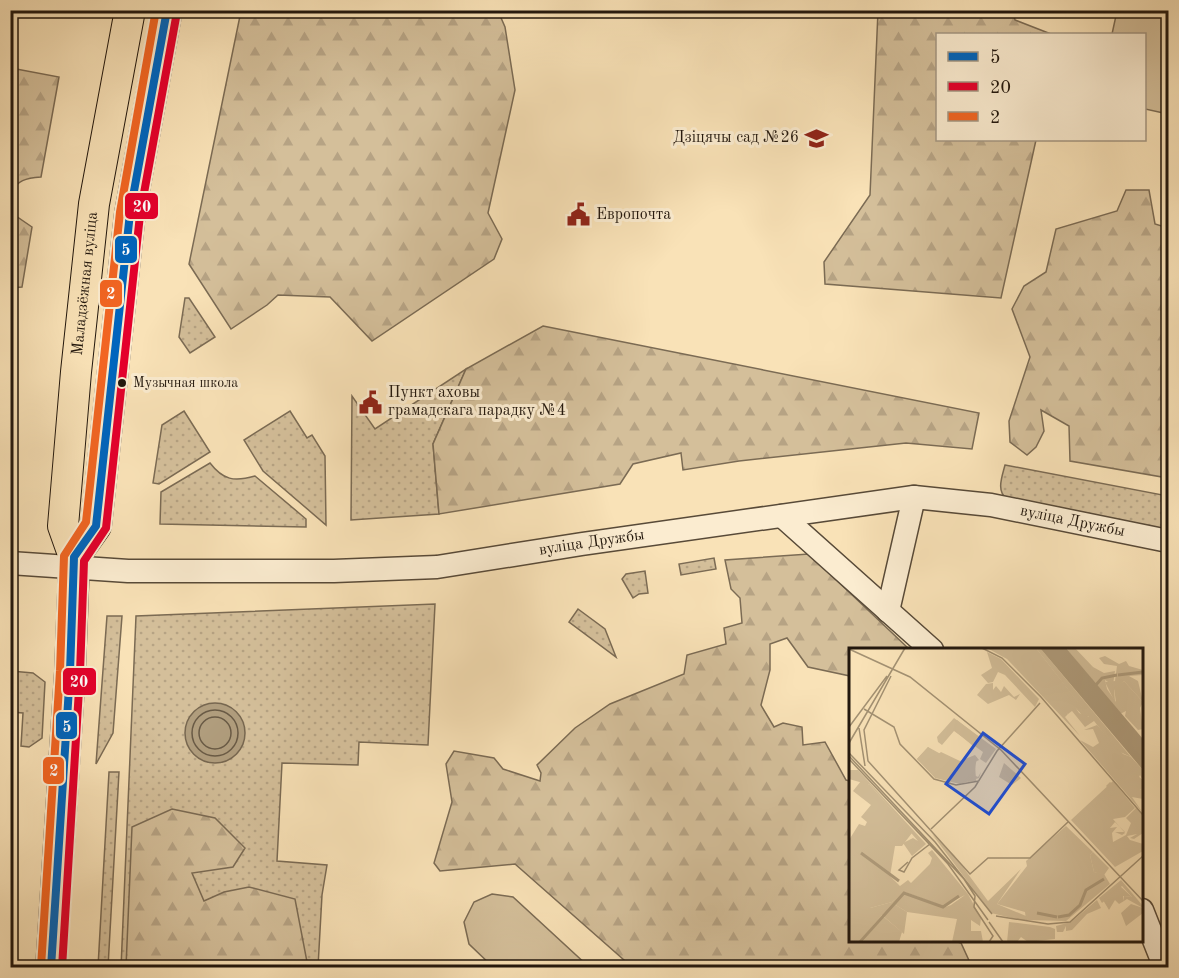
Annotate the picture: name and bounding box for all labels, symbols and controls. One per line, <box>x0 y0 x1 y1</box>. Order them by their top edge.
legend <box>936 33 1146 141</box>
text: 5 <box>990 49 1000 67</box>
text: 20 <box>990 79 1011 97</box>
text: 2 <box>990 109 1000 127</box>
school or university icon: Дзіцячы сад №26 <box>804 125 830 151</box>
place label: Дзіцячы сад №26 <box>673 130 799 146</box>
line badge: 20 <box>124 192 159 220</box>
text: 20 <box>133 200 151 216</box>
public building icon: Европочта <box>565 202 591 228</box>
place label: Европочта <box>596 207 671 223</box>
street label: Маладзёжная вуліца <box>70 211 101 357</box>
line badge: 5 <box>114 235 138 264</box>
text: 5 <box>121 243 131 259</box>
line badge: 2 <box>99 279 123 308</box>
text: 2 <box>106 287 116 303</box>
place label: Музычная школа <box>133 376 238 390</box>
marker: Музычная школа <box>116 377 128 389</box>
place label: Пункт аховы грамадскага парадку №4 <box>388 385 566 419</box>
public building icon: Пункт аховы грамадскага парадку №4 <box>357 389 383 415</box>
street label: вуліца Дружбы <box>1019 503 1126 540</box>
street label: вуліца Дружбы <box>538 527 646 559</box>
inset map <box>849 648 1143 942</box>
line badge: 20 <box>62 667 97 696</box>
text: 20 <box>70 675 88 691</box>
line badge: 5 <box>55 711 78 740</box>
text: 5 <box>62 720 72 736</box>
line badge: 2 <box>42 756 65 785</box>
text: 2 <box>49 764 59 780</box>

